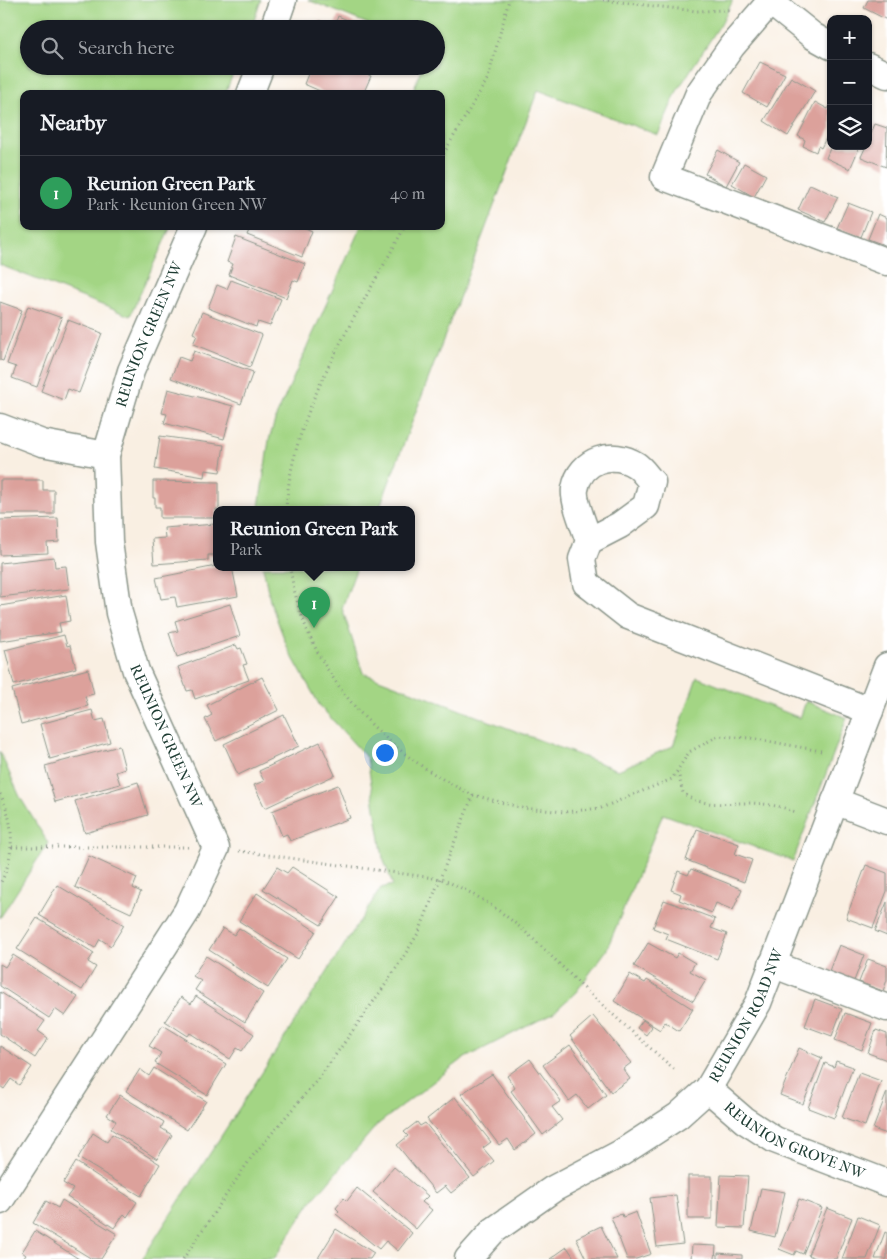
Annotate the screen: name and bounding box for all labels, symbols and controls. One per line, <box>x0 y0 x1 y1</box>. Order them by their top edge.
map controls <box>827 15 872 150</box>
button: + <box>827 15 872 60</box>
search box <box>20 20 445 75</box>
icon: search <box>38 34 66 62</box>
text: Search here <box>78 37 174 59</box>
button: − <box>827 60 872 105</box>
button: layers <box>827 105 872 150</box>
text: Nearby <box>40 111 106 135</box>
text: Reunion Green Park <box>87 173 255 195</box>
text: 1 <box>53 184 59 203</box>
text: 40 m <box>390 184 425 203</box>
text: Park · Reunion Green NW <box>87 195 266 214</box>
street label: REUNION GREEN NW <box>112 258 187 409</box>
popup <box>213 506 415 571</box>
text: Reunion Green Park <box>230 518 398 540</box>
text: Park <box>230 540 262 559</box>
pin: 1 <box>298 587 330 628</box>
street label: REUNION GREEN NW <box>126 661 206 812</box>
your location <box>372 740 398 766</box>
street label: REUNION ROAD NW <box>705 945 787 1086</box>
street label: REUNION GROVE NW <box>720 1098 869 1183</box>

